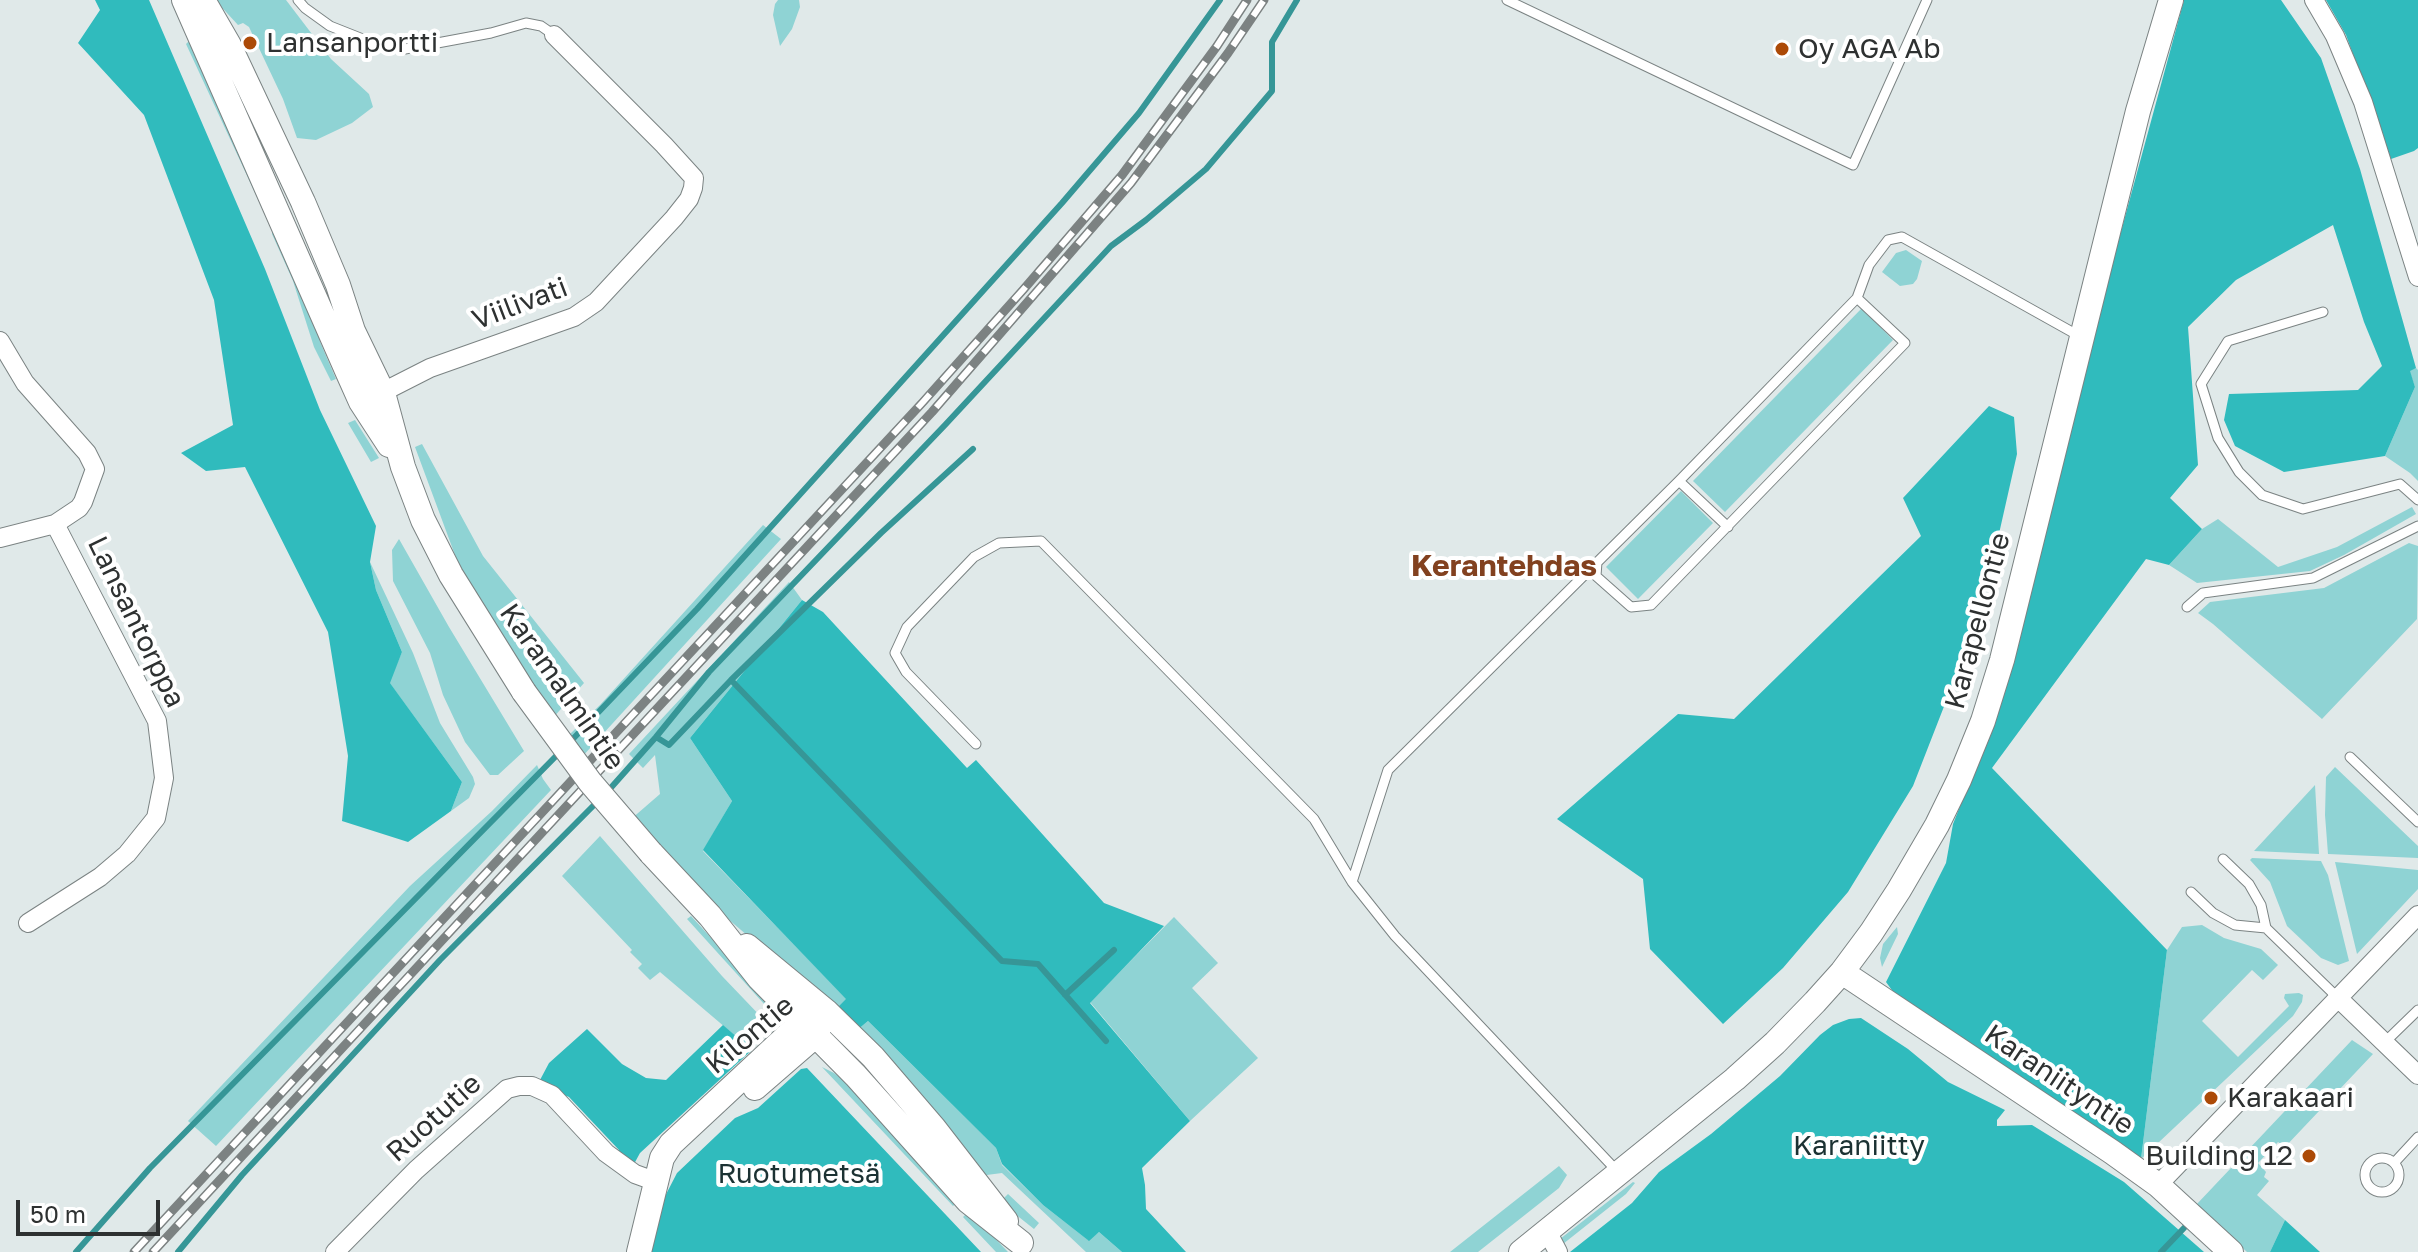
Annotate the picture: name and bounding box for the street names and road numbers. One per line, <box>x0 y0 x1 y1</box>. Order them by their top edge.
street label: Viilivati <box>468 271 572 337</box>
street label: Karapellontie <box>1938 529 2018 713</box>
street label: Lansantorppa <box>80 531 192 713</box>
street label: Karamalmintie <box>492 597 632 777</box>
street label: Kilontie <box>699 989 801 1081</box>
street label: Karaniityntie <box>1978 1018 2140 1142</box>
street label: Ruotutie <box>380 1067 488 1169</box>

